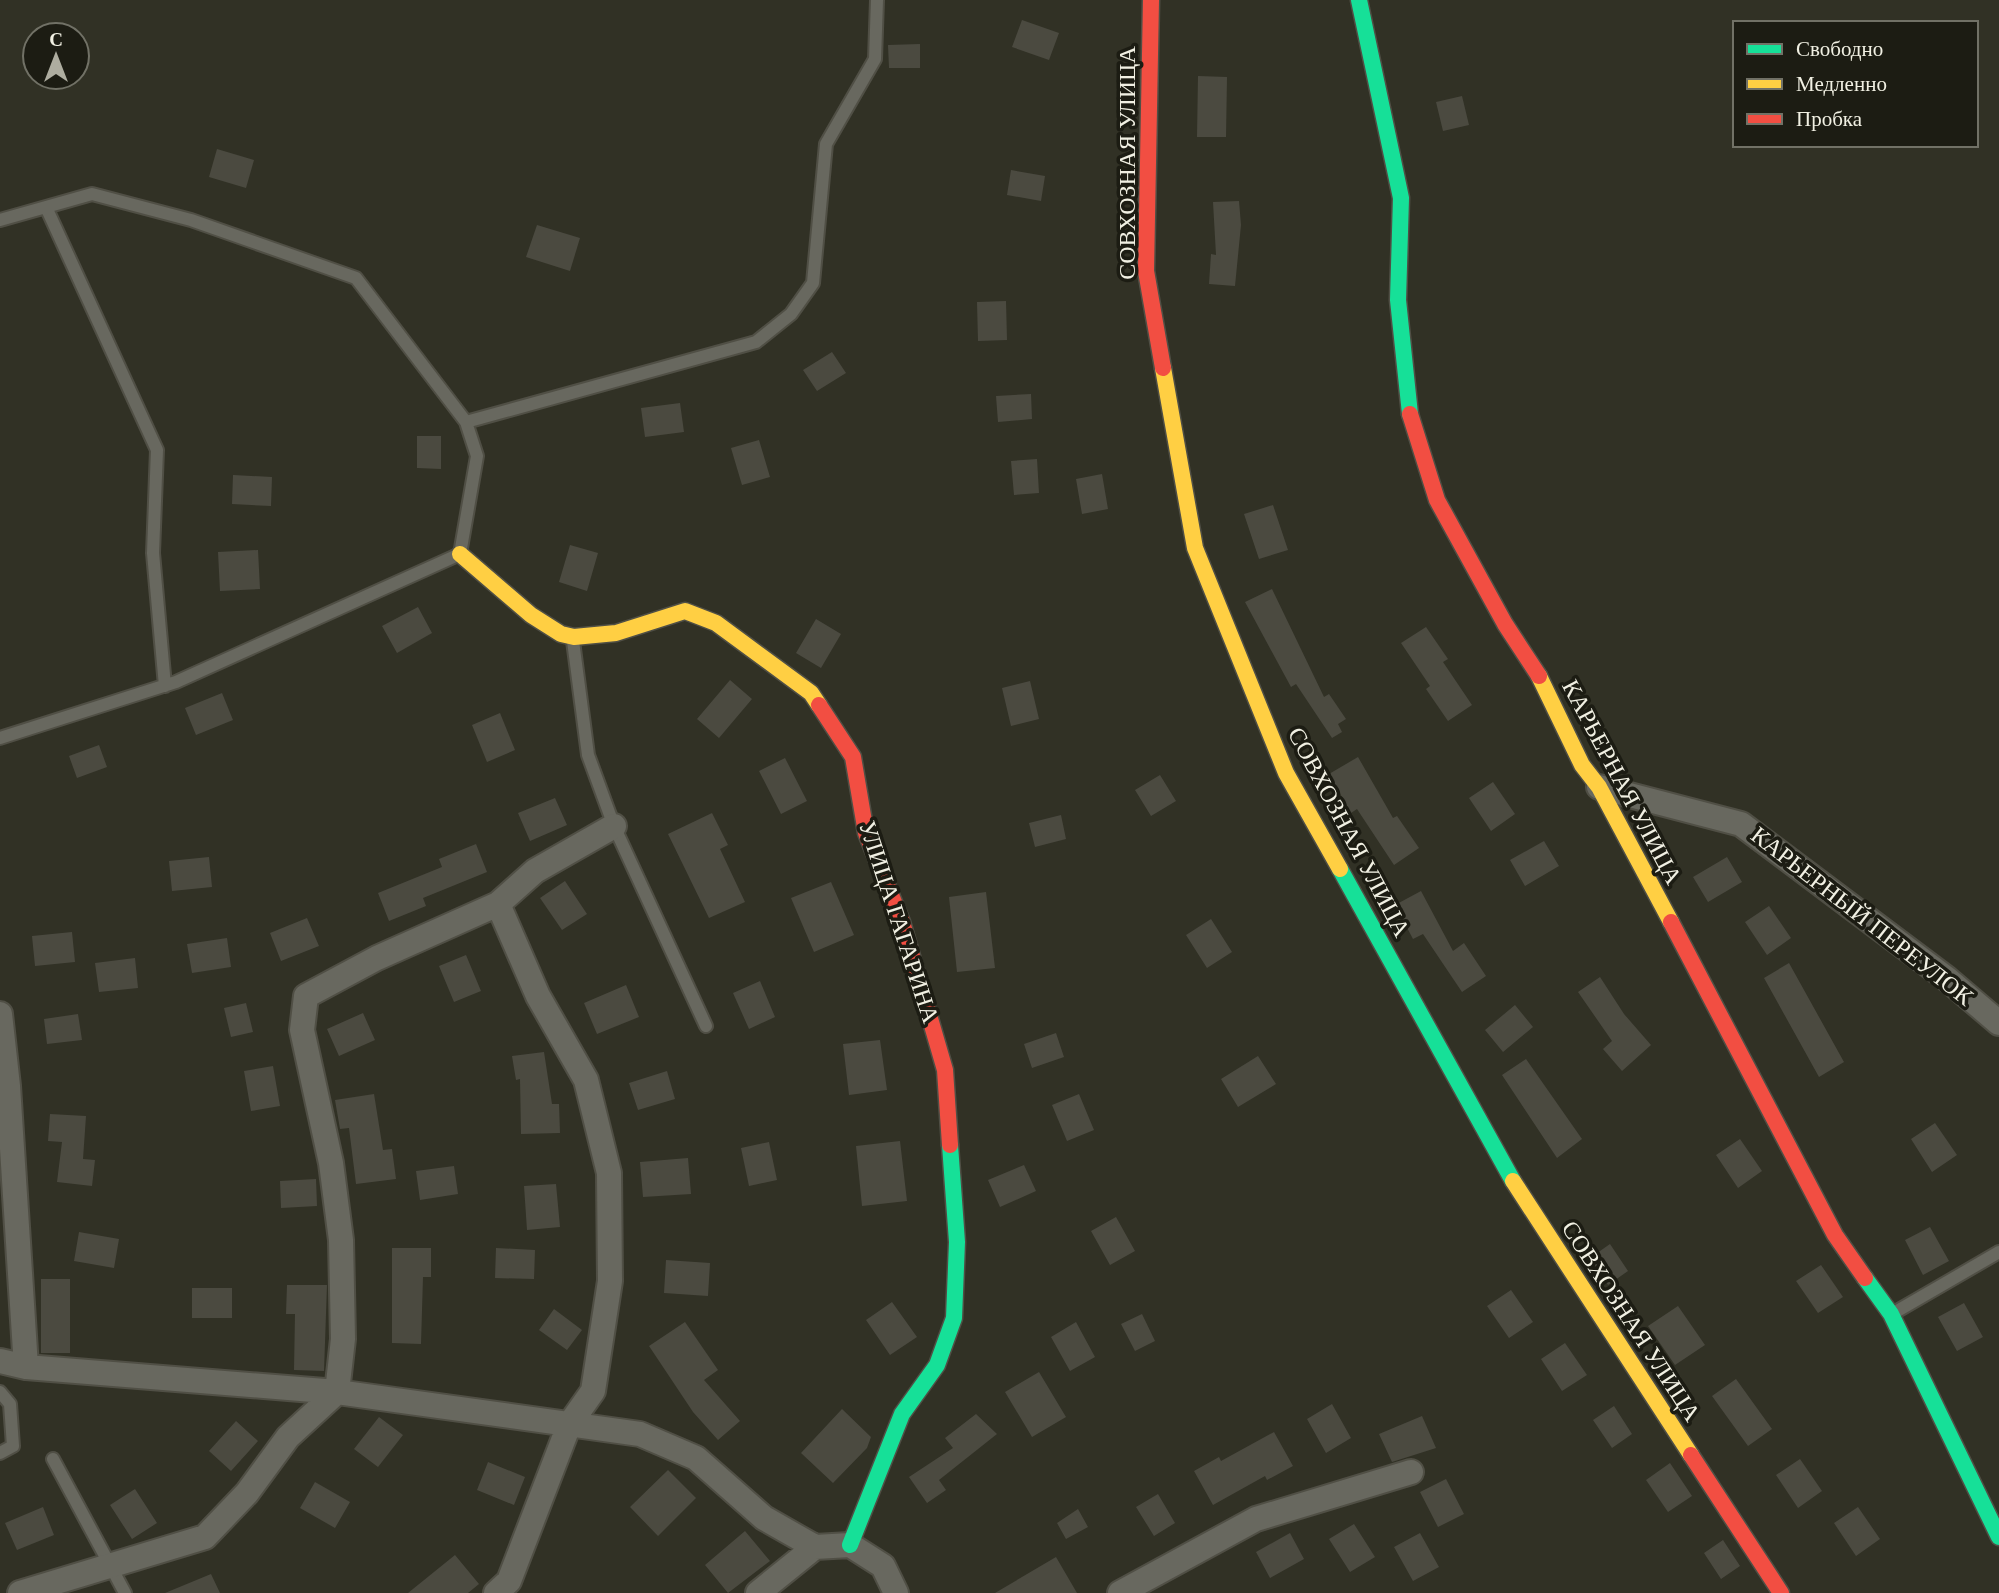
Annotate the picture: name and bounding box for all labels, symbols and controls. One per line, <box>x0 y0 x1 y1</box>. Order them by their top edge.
north arrow <box>21 21 91 91</box>
legend <box>1733 21 1978 147</box>
text: С <box>49 29 63 50</box>
text: Свободно <box>1796 37 1883 61</box>
street label: СОВХОЗНАЯ УЛИЦА <box>1114 46 1140 280</box>
text: Медленно <box>1796 72 1887 96</box>
text: Пробка <box>1796 107 1863 131</box>
street label: КАРЬЕРНАЯ УЛИЦА <box>1557 675 1687 889</box>
street label: СОВХОЗНАЯ УЛИЦА <box>1283 723 1416 942</box>
street label: УЛИЦА ГАГАРИНА <box>854 818 944 1027</box>
street label: КАРЬЕРНЫЙ ПЕРЕУЛОК <box>1746 821 1979 1011</box>
street label: СОВХОЗНАЯ УЛИЦА <box>1557 1216 1706 1427</box>

